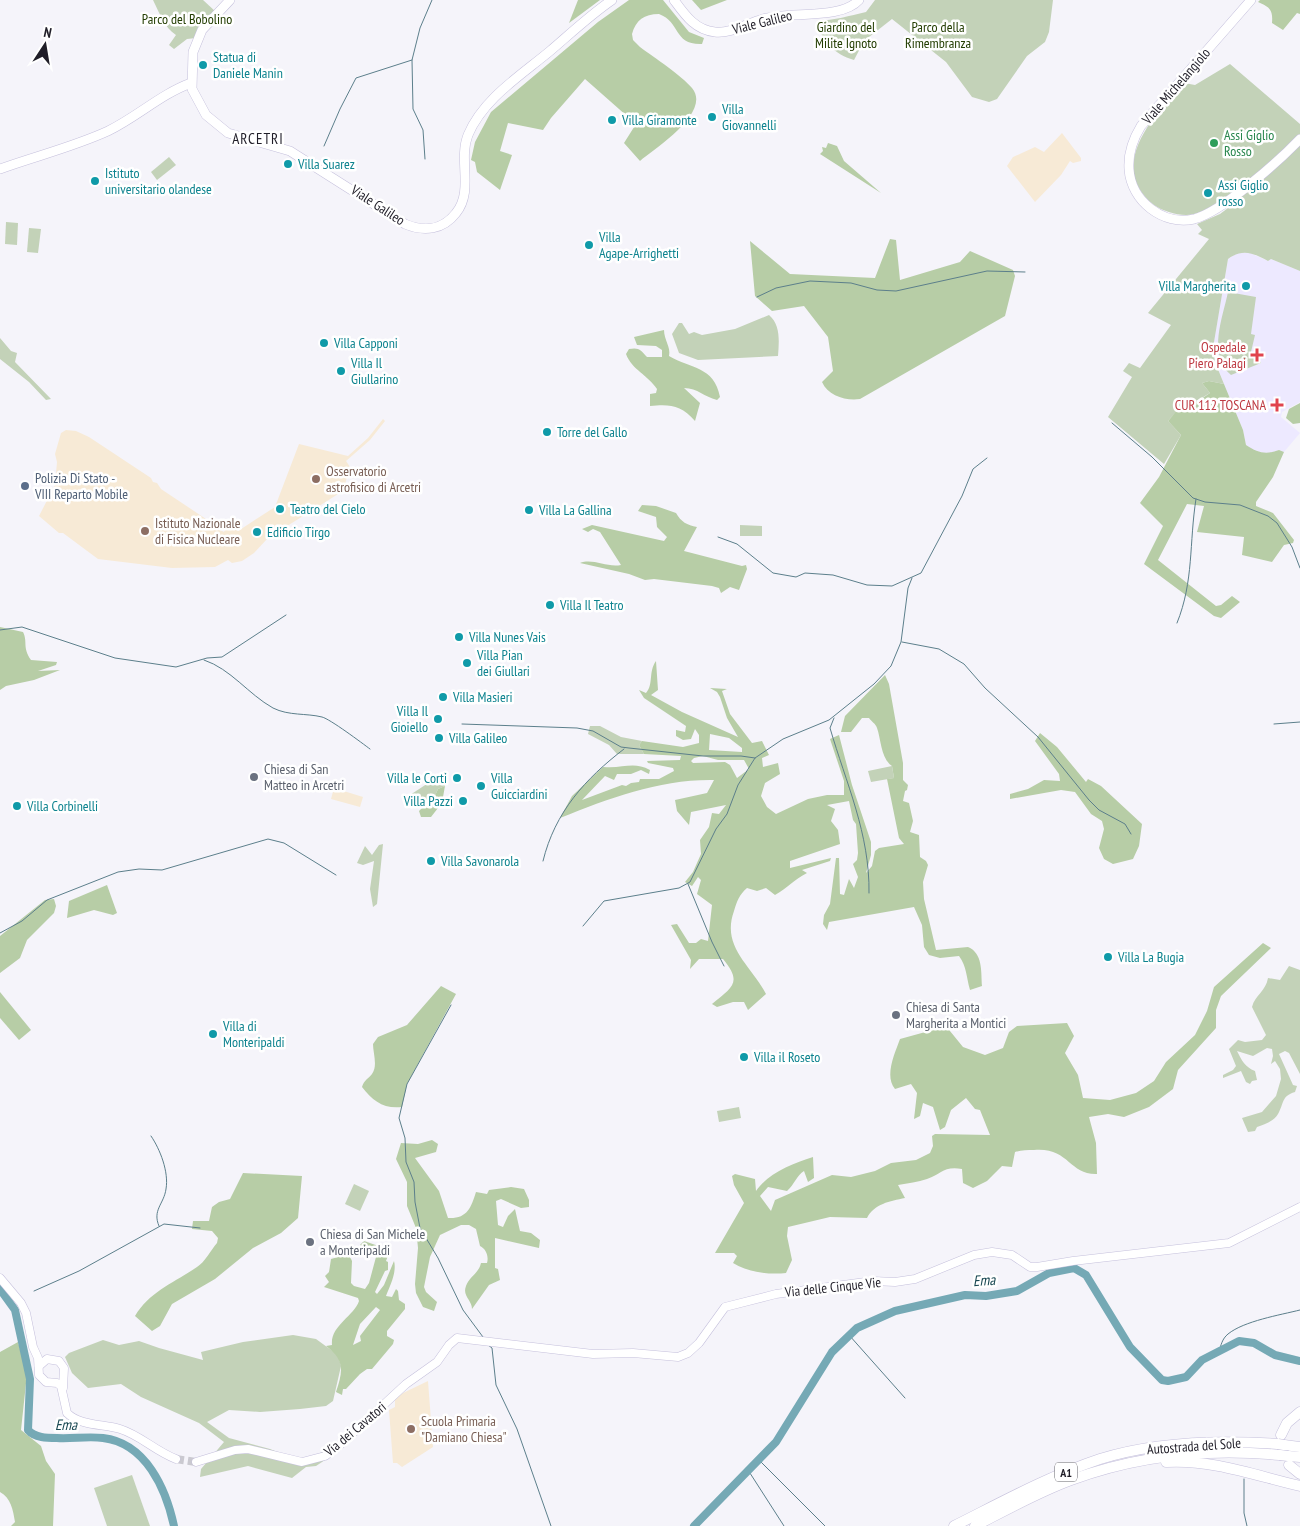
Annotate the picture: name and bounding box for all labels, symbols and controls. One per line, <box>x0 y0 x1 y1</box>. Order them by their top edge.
street label: Viale Galileo <box>729 6 794 38</box>
park label: Parco del Bobolino <box>142 10 232 28</box>
park label: Giardino del Milite Ignoto <box>815 18 877 52</box>
park label: Parco della Rimembranza <box>905 18 971 52</box>
north arrow <box>20 20 70 70</box>
text: N <box>42 23 53 42</box>
street label: Viale Michelangiolo <box>1137 44 1214 129</box>
place label: Statua di Daniele Manin <box>213 48 283 82</box>
marker: Statua di Daniele Manin <box>197 59 209 71</box>
place label: Villa Giovannelli <box>721 100 777 134</box>
place label: Villa Giramonte <box>621 111 697 129</box>
marker: Villa Giovannelli <box>706 111 718 123</box>
marker: Villa Giramonte <box>606 114 618 126</box>
place label: Assi Giglio Rosso <box>1224 126 1274 160</box>
district label: ARCETRI <box>232 129 284 148</box>
marker: Assi Giglio Rosso <box>1208 137 1220 149</box>
place label: Villa Suarez <box>297 155 355 173</box>
marker: Villa Suarez <box>282 158 294 170</box>
place label: Istituto universitario olandese <box>105 164 212 198</box>
marker: Istituto universitario olandese <box>89 175 101 187</box>
place label: Assi Giglio rosso <box>1218 176 1268 210</box>
street label: Viale Galileo <box>347 180 408 229</box>
marker: Assi Giglio rosso <box>1202 187 1214 199</box>
place label: Villa Agape-Arrighetti <box>598 228 679 262</box>
marker: Villa Agape-Arrighetti <box>583 239 595 251</box>
place label: Villa Margherita <box>1158 277 1236 295</box>
marker: Villa Margherita <box>1240 280 1252 292</box>
place label: Villa Capponi <box>333 334 398 352</box>
marker: Villa Capponi <box>318 337 330 349</box>
place label: Ospedale Piero Palagi <box>1189 338 1246 372</box>
marker: Ospedale Piero Palagi <box>1250 348 1264 362</box>
place label: Villa Il Giullarino <box>350 354 398 388</box>
marker: Villa Il Giullarino <box>335 365 347 377</box>
place label: CUR 112 TOSCANA <box>1175 396 1266 414</box>
marker: CUR 112 TOSCANA <box>1270 398 1284 412</box>
place label: Torre del Gallo <box>557 423 627 441</box>
marker: Torre del Gallo <box>541 426 553 438</box>
place label: Osservatorio astrofisico di Arcetri <box>326 462 421 496</box>
place label: Polizia Di Stato - VIII Reparto Mobile <box>34 469 128 503</box>
marker: Osservatorio astrofisico di Arcetri <box>310 473 322 485</box>
marker: Polizia Di Stato - VIII Reparto Mobile <box>19 480 31 492</box>
place label: Teatro del Cielo <box>290 500 366 518</box>
place label: Villa La Gallina <box>538 501 612 519</box>
marker: Teatro del Cielo <box>274 503 286 515</box>
marker: Villa La Gallina <box>523 504 535 516</box>
place label: Istituto Nazionale di Fisica Nucleare <box>155 514 241 548</box>
place label: Edificio Tirgo <box>267 523 330 541</box>
marker: Istituto Nazionale di Fisica Nucleare <box>139 525 151 537</box>
marker: Edificio Tirgo <box>251 526 263 538</box>
place label: Villa Il Teatro <box>559 596 624 614</box>
marker: Villa Il Teatro <box>544 599 556 611</box>
place label: Villa Nunes Vais <box>468 628 546 646</box>
marker: Villa Nunes Vais <box>453 631 465 643</box>
place label: Villa Pian dei Giullari <box>476 646 530 680</box>
marker: Villa Pian dei Giullari <box>461 657 473 669</box>
place label: Villa Masieri <box>452 688 513 706</box>
marker: Villa Masieri <box>437 691 449 703</box>
place label: Villa Il Gioiello <box>391 702 429 736</box>
marker: Villa Il Gioiello <box>432 713 444 725</box>
place label: Villa Galileo <box>448 729 507 747</box>
marker: Villa Galileo <box>433 732 445 744</box>
place label: Chiesa di San Matteo in Arcetri <box>264 760 344 794</box>
place label: Villa le Corti <box>386 769 447 787</box>
place label: Villa Guicciardini <box>490 769 548 803</box>
marker: Chiesa di San Matteo in Arcetri <box>248 771 260 783</box>
marker: Villa le Corti <box>451 772 463 784</box>
marker: Villa Guicciardini <box>475 780 487 792</box>
place label: Villa Pazzi <box>403 792 453 810</box>
marker: Villa Pazzi <box>457 795 469 807</box>
place label: Villa Corbinelli <box>26 797 98 815</box>
marker: Villa Corbinelli <box>11 800 23 812</box>
place label: Villa Savonarola <box>440 852 519 870</box>
marker: Villa Savonarola <box>425 855 437 867</box>
place label: Villa La Bugia <box>1117 948 1184 966</box>
marker: Villa La Bugia <box>1102 951 1114 963</box>
place label: Chiesa di Santa Margherita a Montici <box>906 998 1006 1032</box>
marker: Chiesa di Santa Margherita a Montici <box>890 1009 902 1021</box>
place label: Villa di Monteripaldi <box>222 1017 285 1051</box>
marker: Villa di Monteripaldi <box>207 1028 219 1040</box>
place label: Villa il Roseto <box>753 1048 820 1066</box>
marker: Villa il Roseto <box>738 1051 750 1063</box>
place label: Chiesa di San Michele a Monteripaldi <box>320 1225 426 1259</box>
marker: Chiesa di San Michele a Monteripaldi <box>304 1236 316 1248</box>
water label: Ema <box>972 1270 997 1290</box>
street label: Via delle Cinque Vie <box>783 1273 882 1301</box>
street label: Via dei Cavatori <box>320 1398 390 1461</box>
place label: Scuola Primaria "Damiano Chiesa" <box>421 1412 506 1446</box>
water label: Ema <box>55 1415 78 1434</box>
marker: Scuola Primaria "Damiano Chiesa" <box>405 1423 417 1435</box>
street label: Autostrada del Sole <box>1146 1434 1242 1458</box>
road number: A1 <box>1055 1462 1077 1481</box>

